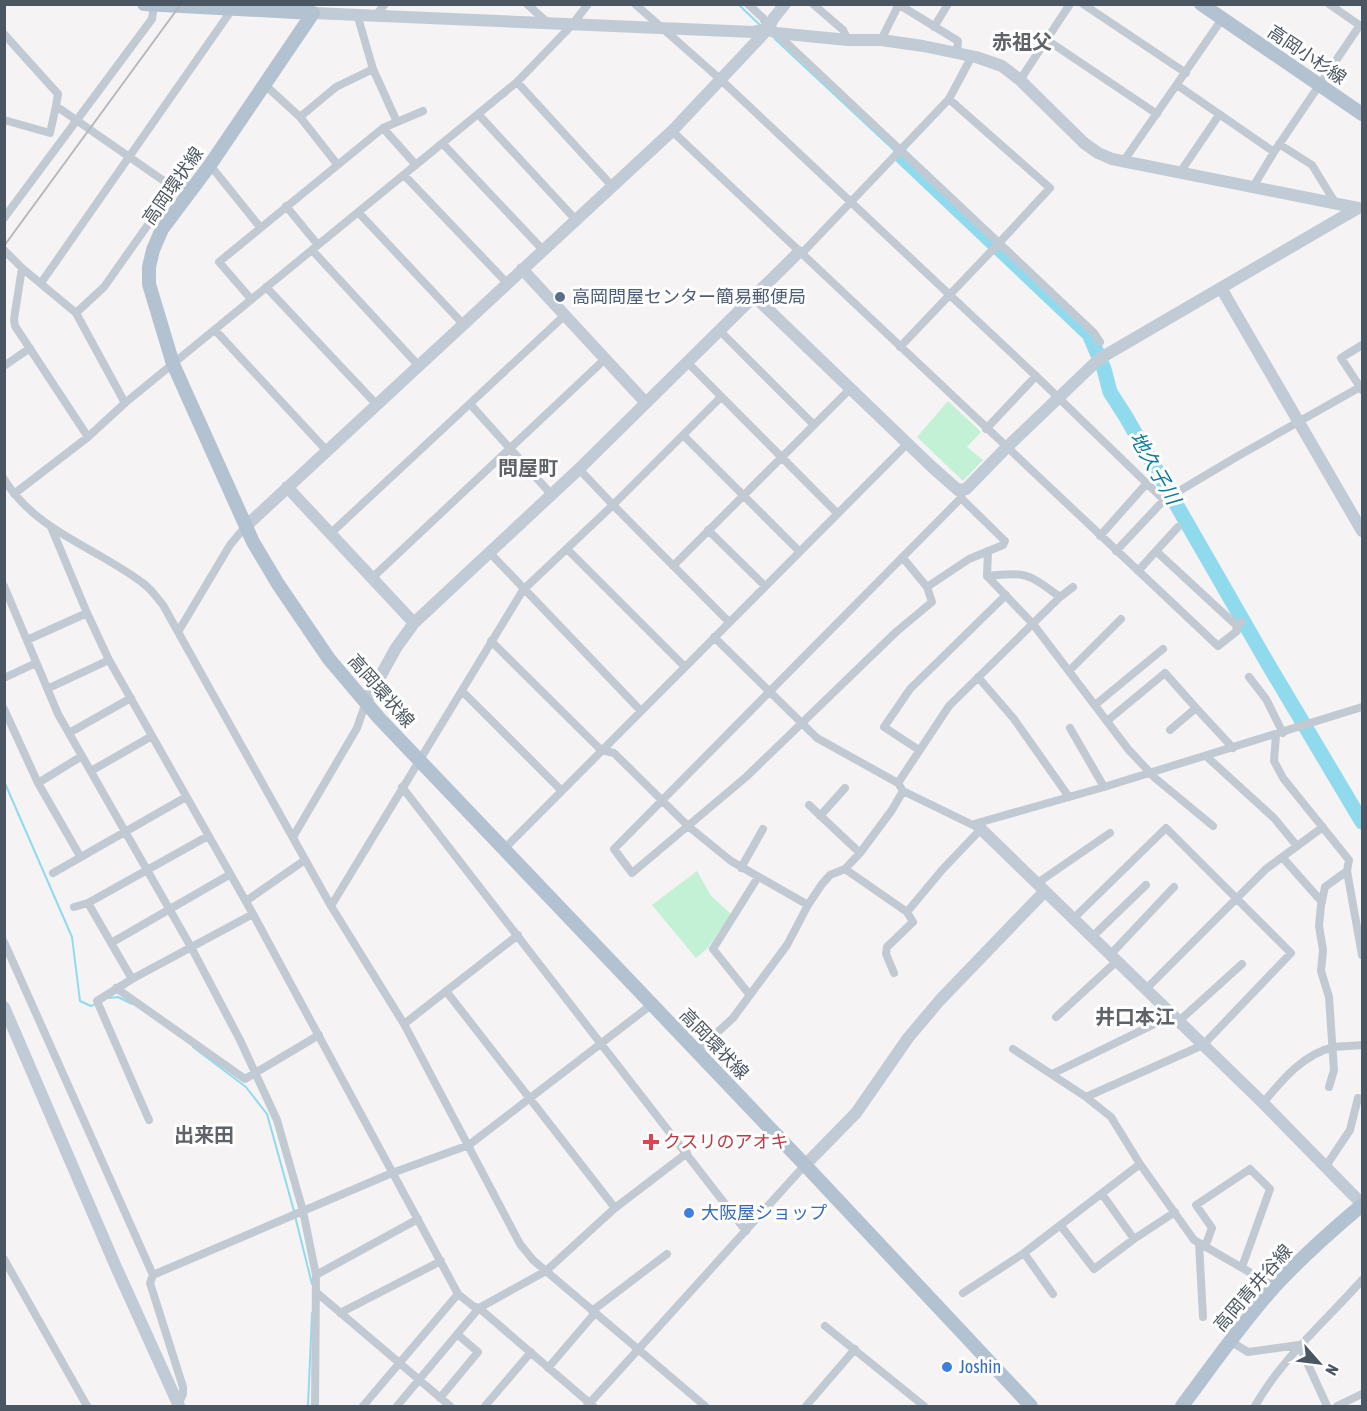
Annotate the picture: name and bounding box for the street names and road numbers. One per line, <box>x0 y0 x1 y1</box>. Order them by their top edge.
street label: 高岡小杉線 <box>1264 21 1350 88</box>
street label: 高岡環状線 <box>138 143 207 229</box>
street label: 高岡環状線 <box>344 650 419 732</box>
street label: 高岡環状線 <box>676 1004 753 1083</box>
street label: 高岡青井谷線 <box>1209 1240 1296 1335</box>

